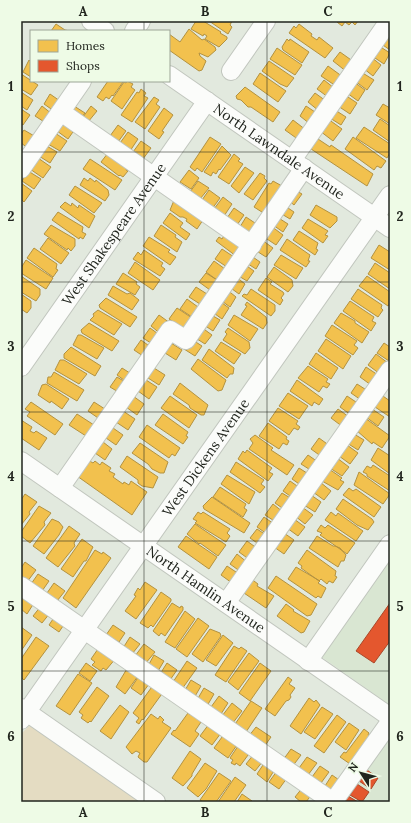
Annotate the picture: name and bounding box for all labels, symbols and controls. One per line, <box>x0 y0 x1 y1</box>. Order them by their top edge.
text: A <box>79 3 88 20</box>
text: B <box>201 3 210 20</box>
text: C <box>324 3 333 20</box>
legend <box>30 30 170 82</box>
text: Homes <box>66 38 105 53</box>
text: Shops <box>66 58 100 73</box>
text: 1 <box>8 78 14 95</box>
text: 1 <box>397 78 403 95</box>
street label: North Lawndale Avenue <box>210 100 349 203</box>
street label: West Shakespeare Avenue <box>58 159 170 309</box>
text: 2 <box>8 208 15 225</box>
text: 2 <box>397 208 404 225</box>
text: 3 <box>7 338 15 355</box>
text: 3 <box>396 338 404 355</box>
street label: West Dickens Avenue <box>158 395 253 520</box>
text: 4 <box>7 468 15 485</box>
text: 4 <box>396 468 404 485</box>
street label: North Hamlin Avenue <box>143 542 269 637</box>
text: 5 <box>7 598 15 615</box>
text: 5 <box>396 598 404 615</box>
text: 6 <box>7 728 15 745</box>
text: 6 <box>396 728 404 745</box>
north arrow <box>341 753 381 793</box>
text: N <box>345 759 361 775</box>
text: A <box>79 804 88 821</box>
text: B <box>201 804 210 821</box>
text: C <box>324 804 333 821</box>

